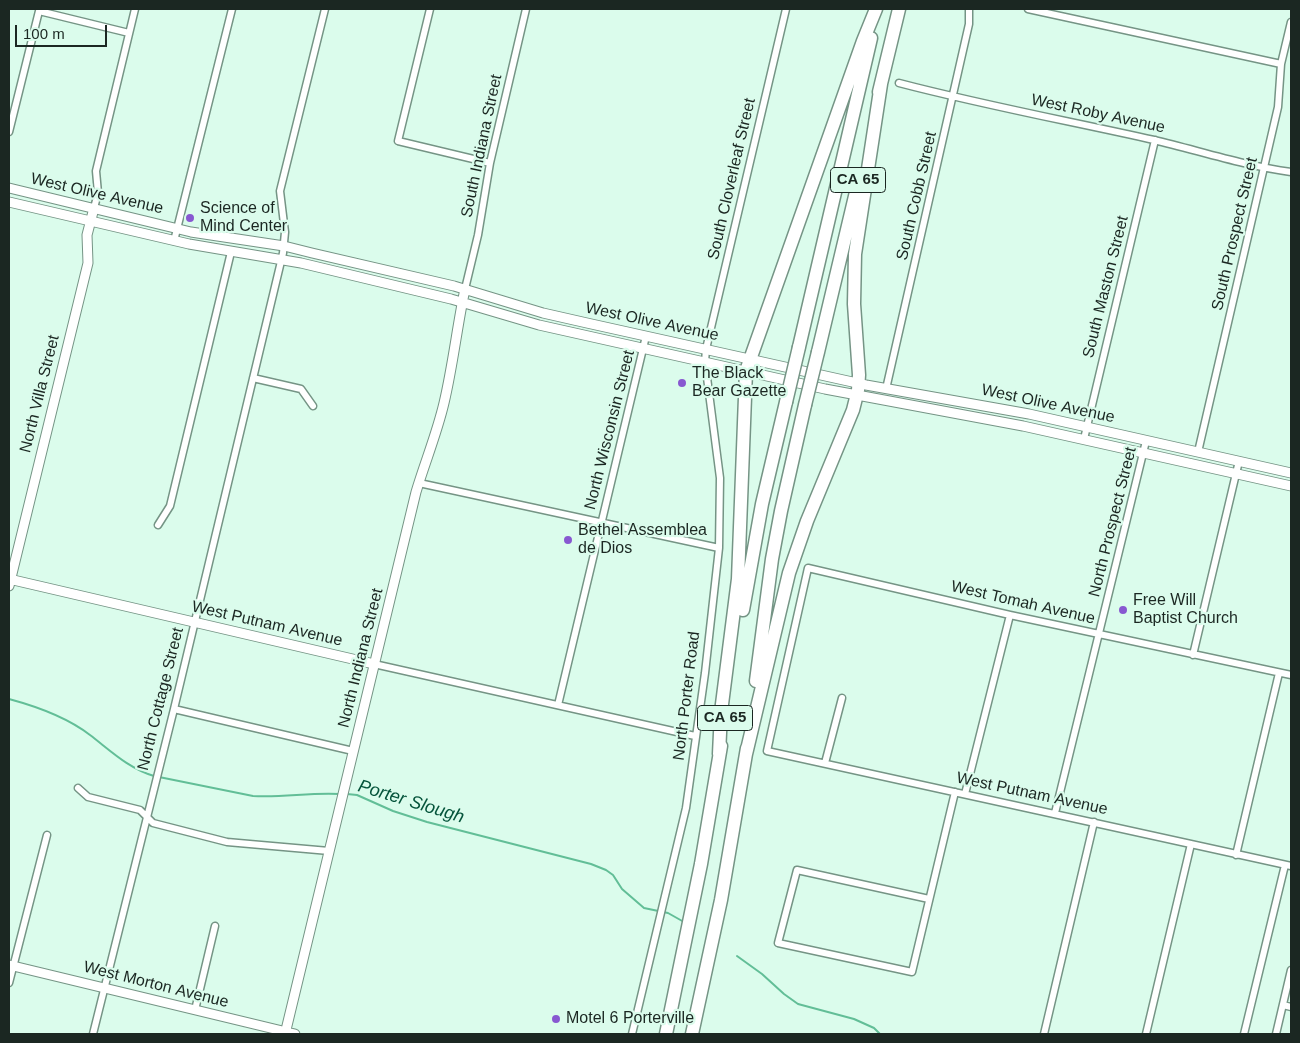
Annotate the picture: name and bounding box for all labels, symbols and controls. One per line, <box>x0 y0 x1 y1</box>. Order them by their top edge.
scale bar <box>18 15 110 47</box>
text: 100 m <box>23 25 65 42</box>
street label: South Indiana Street <box>457 73 507 219</box>
street label: West Roby Avenue <box>1029 90 1167 138</box>
street label: South Cloverleaf Street <box>704 96 760 262</box>
street label: South Cobb Street <box>893 130 941 262</box>
street label: South Prospect Street <box>1208 156 1262 312</box>
road number: CA 65 <box>830 168 886 192</box>
street label: West Olive Avenue <box>29 169 165 219</box>
place label: Science of Mind Center <box>200 199 287 237</box>
marker: Science of Mind Center <box>184 212 196 224</box>
street label: South Maston Street <box>1079 214 1133 360</box>
street label: West Olive Avenue <box>584 299 720 345</box>
street label: North Villa Street <box>16 333 64 455</box>
street label: North Wisconsin Street <box>581 348 639 512</box>
place label: The Black Bear Gazette <box>692 364 786 402</box>
marker: The Black Bear Gazette <box>676 377 688 389</box>
street label: West Olive Avenue <box>980 381 1116 427</box>
street label: North Prospect Street <box>1085 445 1141 599</box>
place label: Bethel Assemblea de Dios <box>578 521 707 559</box>
marker: Bethel Assemblea de Dios <box>562 534 574 546</box>
street label: West Tomah Avenue <box>949 577 1097 629</box>
street label: North Indiana Street <box>334 586 388 730</box>
place label: Free Will Baptist Church <box>1133 591 1238 629</box>
street label: West Putnam Avenue <box>190 597 344 651</box>
marker: Free Will Baptist Church <box>1117 604 1129 616</box>
street label: North Cottage Street <box>134 625 188 773</box>
street label: North Porter Road <box>670 630 704 762</box>
road number: CA 65 <box>698 706 752 730</box>
street label: West Putnam Avenue <box>955 769 1109 819</box>
water label: Porter Slough <box>355 776 467 828</box>
street label: West Morton Avenue <box>81 958 231 1012</box>
place label: Motel 6 Porterville <box>566 1009 694 1029</box>
marker: Motel 6 Porterville <box>550 1013 562 1025</box>

